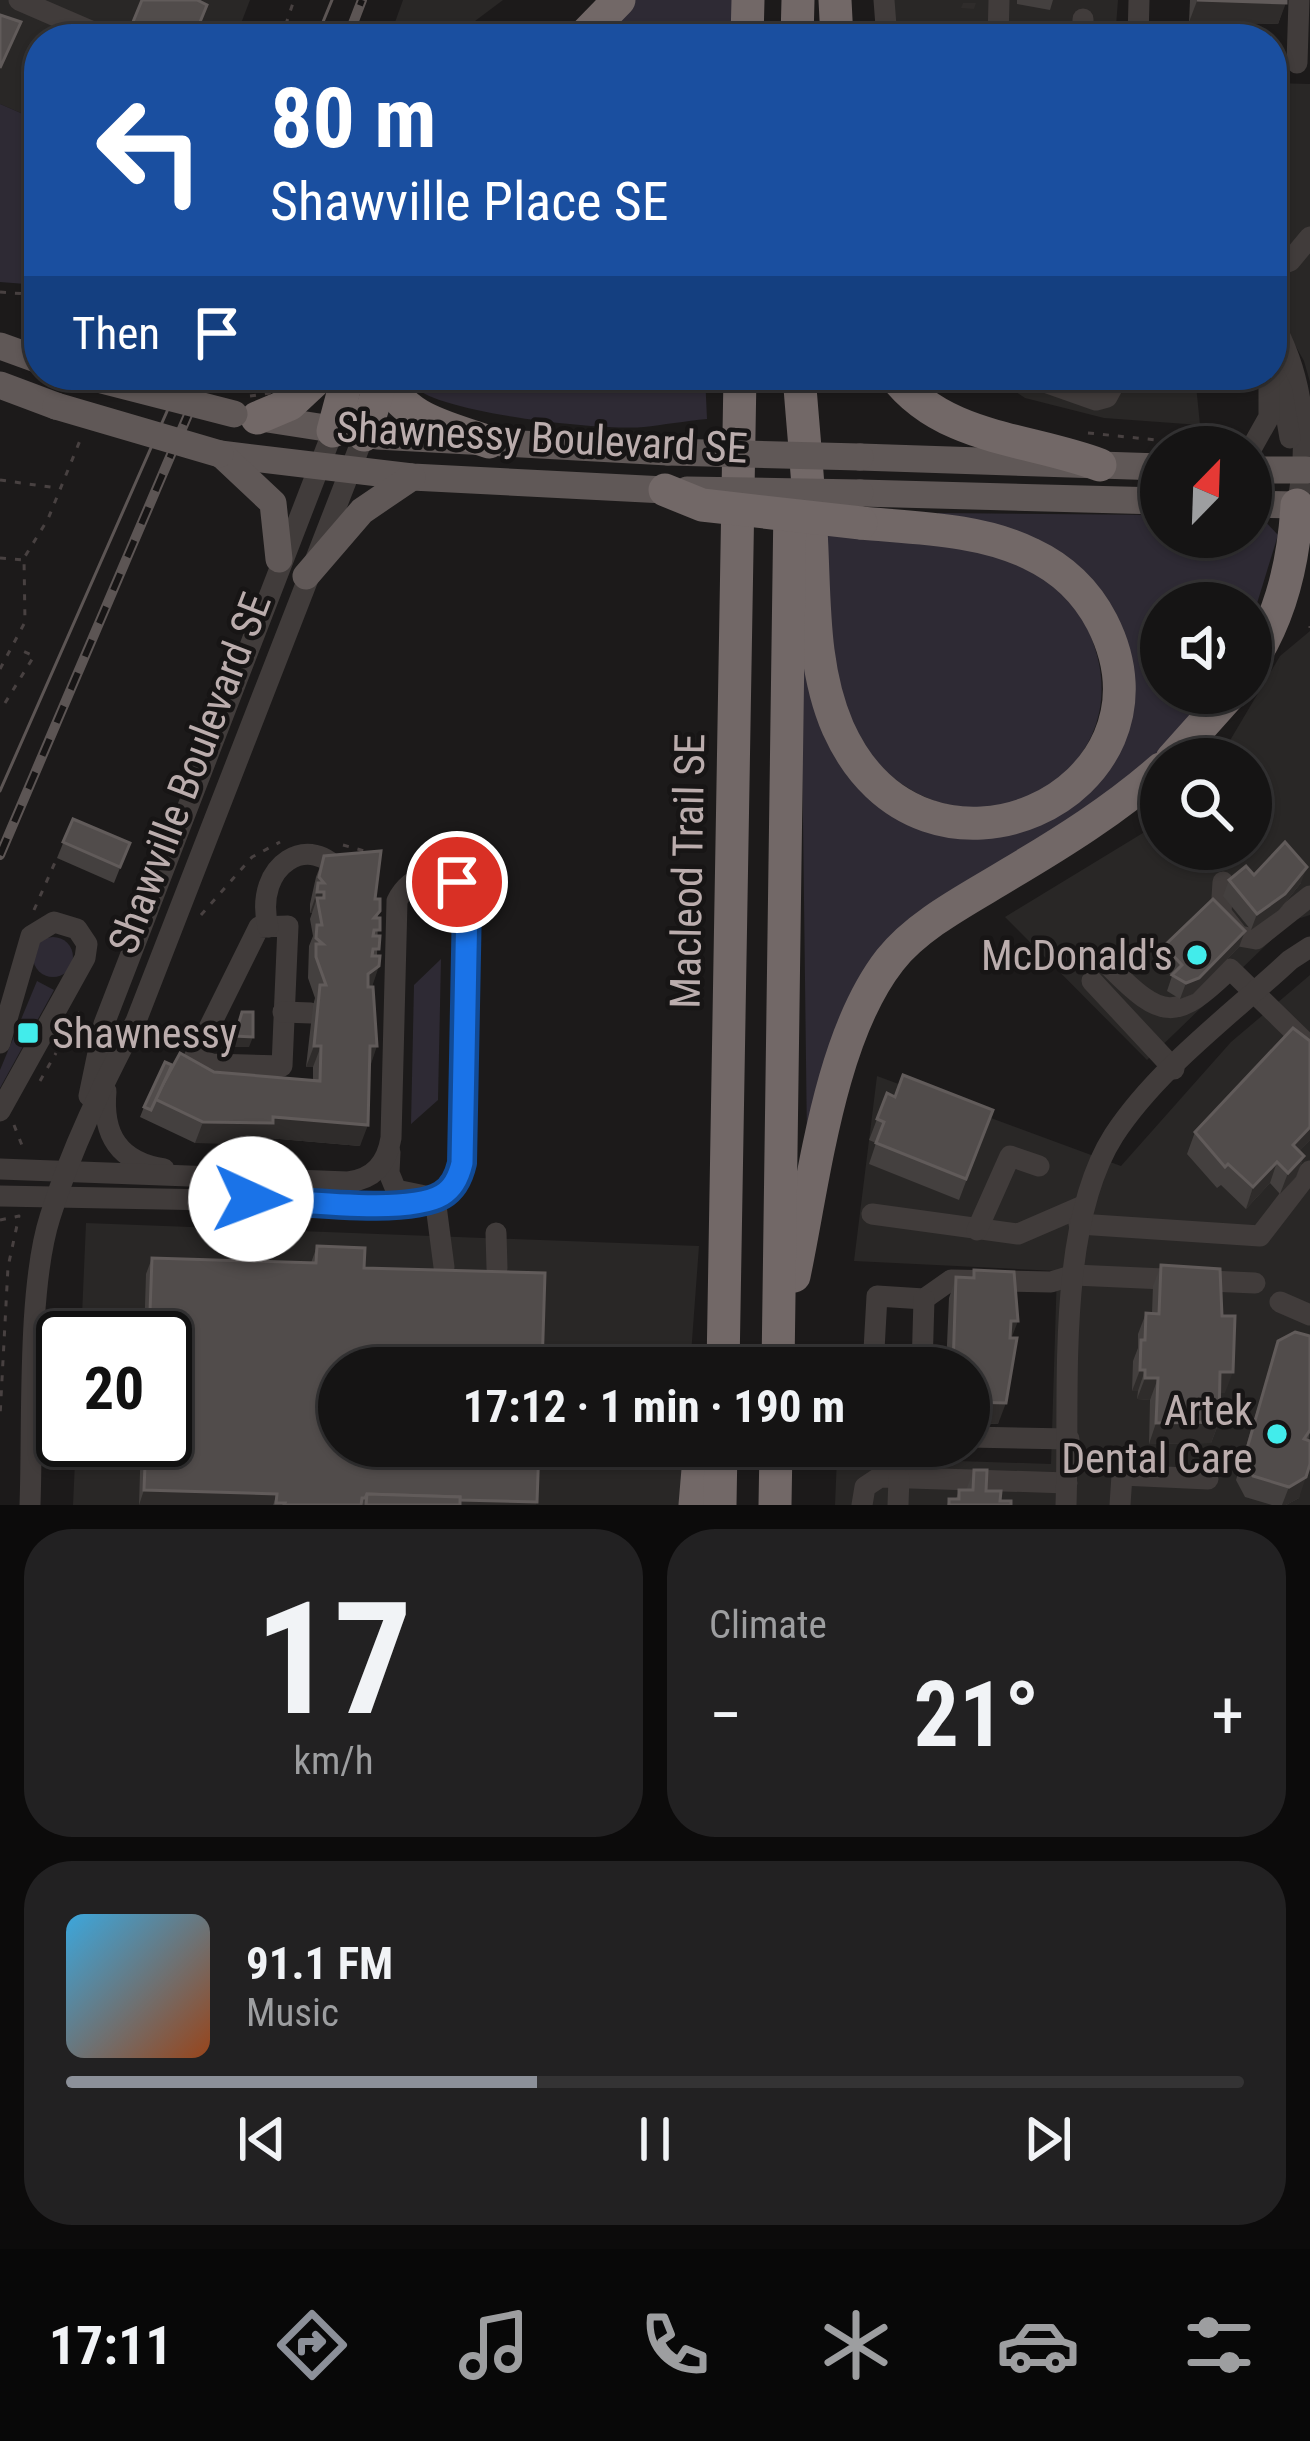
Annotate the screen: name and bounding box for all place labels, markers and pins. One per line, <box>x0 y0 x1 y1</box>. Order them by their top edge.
pin <box>406 831 508 933</box>
place label: McDonald's <box>981 931 1173 980</box>
marker: McDonald's <box>1184 942 1210 968</box>
place label: Shawnessy <box>52 1009 237 1058</box>
marker: Shawnessy <box>15 1020 41 1046</box>
place label: Artek Dental Care <box>1061 1386 1253 1483</box>
marker: Artek Dental Care <box>1264 1421 1290 1447</box>

